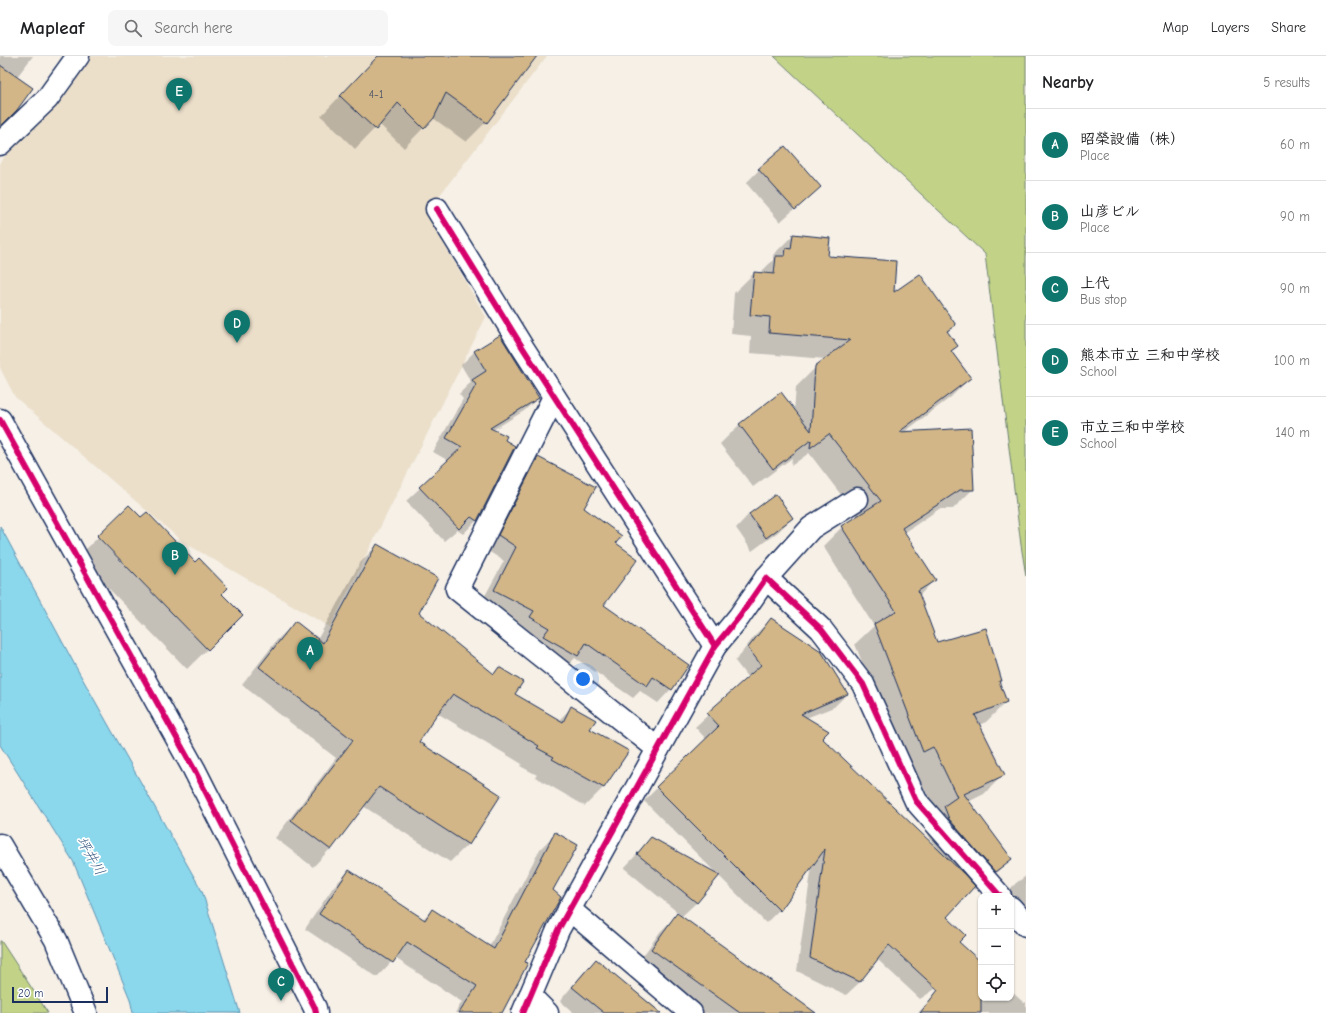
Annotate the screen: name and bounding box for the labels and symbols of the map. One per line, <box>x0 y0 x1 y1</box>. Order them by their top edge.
pin: E <box>166 78 192 111</box>
house number: 4−1 <box>369 88 383 101</box>
pin: D <box>224 310 250 343</box>
pin: B <box>162 542 188 575</box>
pin: A <box>297 637 323 670</box>
your location <box>573 669 593 689</box>
water label: 坪井川 <box>73 834 109 878</box>
pin: C <box>268 968 294 1001</box>
scale bar <box>12 985 108 1004</box>

